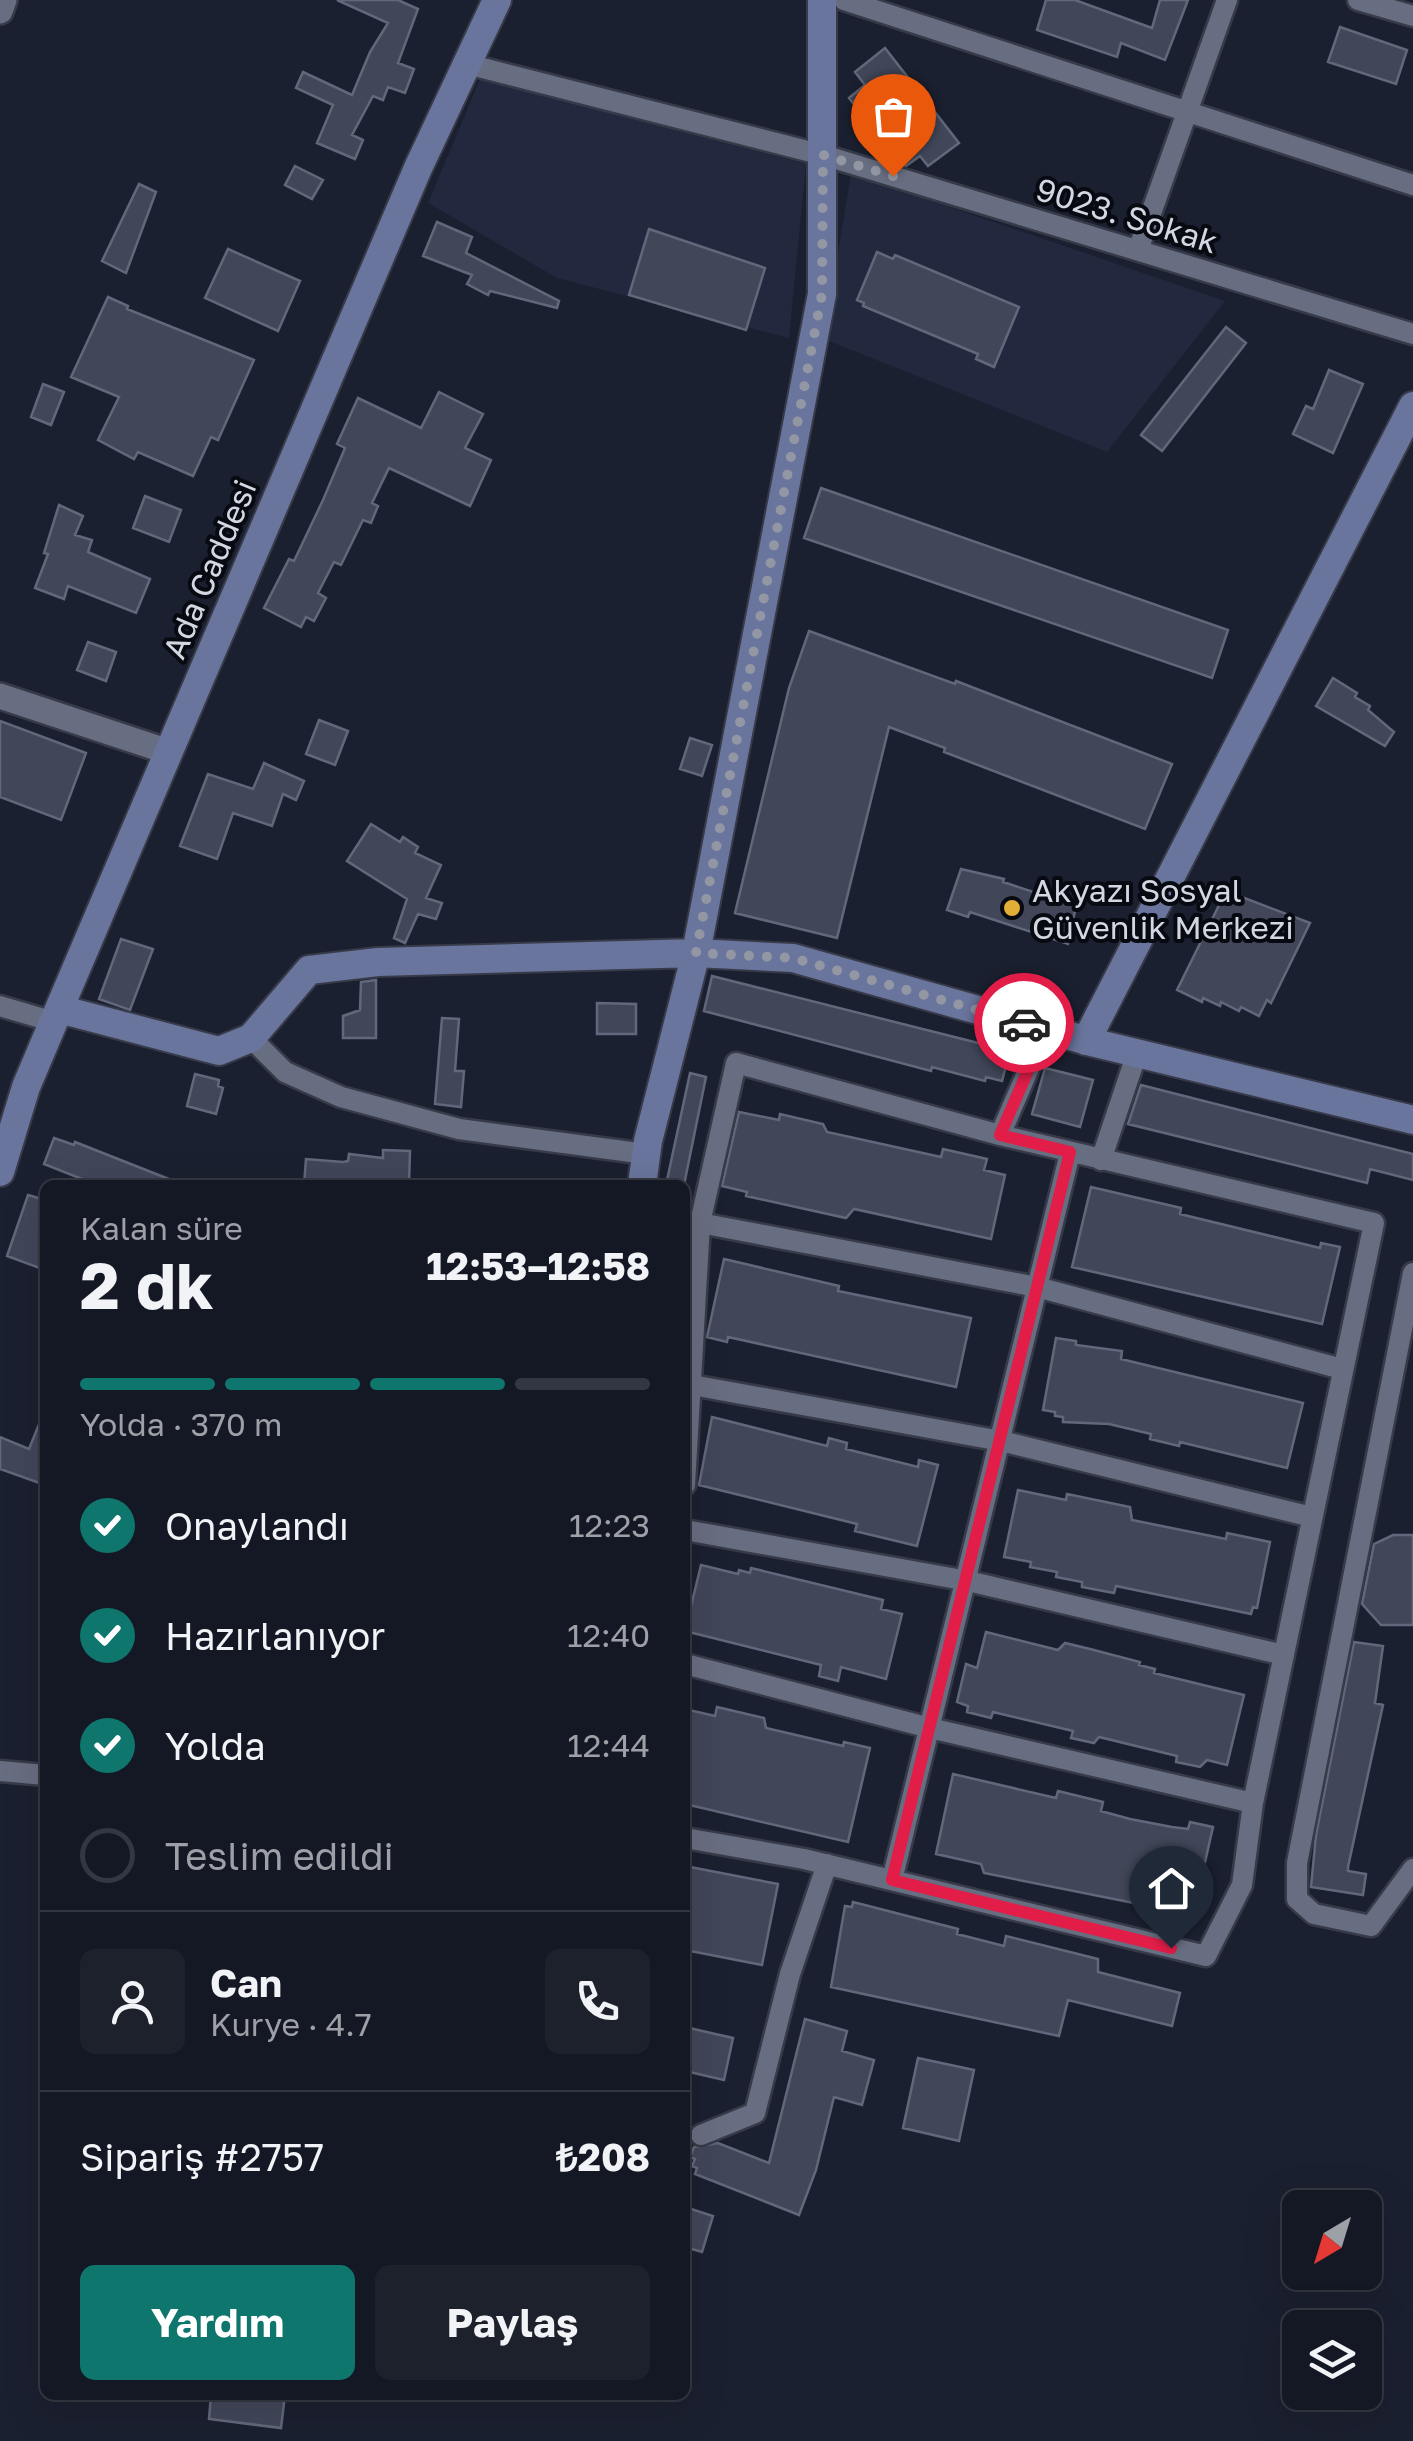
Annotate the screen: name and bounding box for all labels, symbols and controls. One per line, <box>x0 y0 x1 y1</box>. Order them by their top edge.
pin <box>851 74 936 177</box>
icon: bag <box>866 89 921 144</box>
street label: 9023. Sokak <box>1032 169 1222 261</box>
street label: Ada Caddesi <box>154 474 264 664</box>
place label: Akyazı Sosyal Güvenlik Merkezi <box>1032 871 1294 946</box>
marker: Akyazı Sosyal Güvenlik Merkezi <box>1001 897 1023 919</box>
courier <box>974 973 1074 1073</box>
icon: car <box>997 996 1052 1051</box>
text: Kalan süre <box>80 1209 243 1247</box>
text: 12:53–12:58 <box>426 1243 650 1288</box>
text: 2 dk <box>80 1245 214 1323</box>
text: Yolda · 370 m <box>80 1405 282 1443</box>
icon: check <box>80 1498 135 1553</box>
text: Onaylandı <box>165 1503 349 1548</box>
text: 12:23 <box>569 1506 650 1544</box>
icon: check <box>80 1608 135 1663</box>
text: Hazırlanıyor <box>165 1613 385 1658</box>
text: 12:40 <box>567 1616 650 1654</box>
icon: check <box>80 1718 135 1773</box>
text: Yolda <box>165 1723 266 1768</box>
text: 12:44 <box>567 1726 650 1764</box>
text: Teslim edildi <box>165 1833 394 1878</box>
pin <box>1129 1846 1214 1949</box>
icon: home <box>1144 1861 1199 1916</box>
button: person <box>80 1949 185 2054</box>
button: phone <box>545 1949 650 2054</box>
text: Can <box>210 1960 282 2005</box>
text: Kurye · 4.7 <box>210 2005 372 2043</box>
text: Sipariş #2757 <box>80 2134 324 2179</box>
text: ₺208 <box>556 2134 650 2179</box>
north arrow <box>1282 2190 1382 2290</box>
map controls <box>1282 2190 1382 2410</box>
button: Yardım <box>80 2265 355 2380</box>
button: Paylaş <box>375 2265 650 2380</box>
button: layers <box>1282 2310 1382 2410</box>

